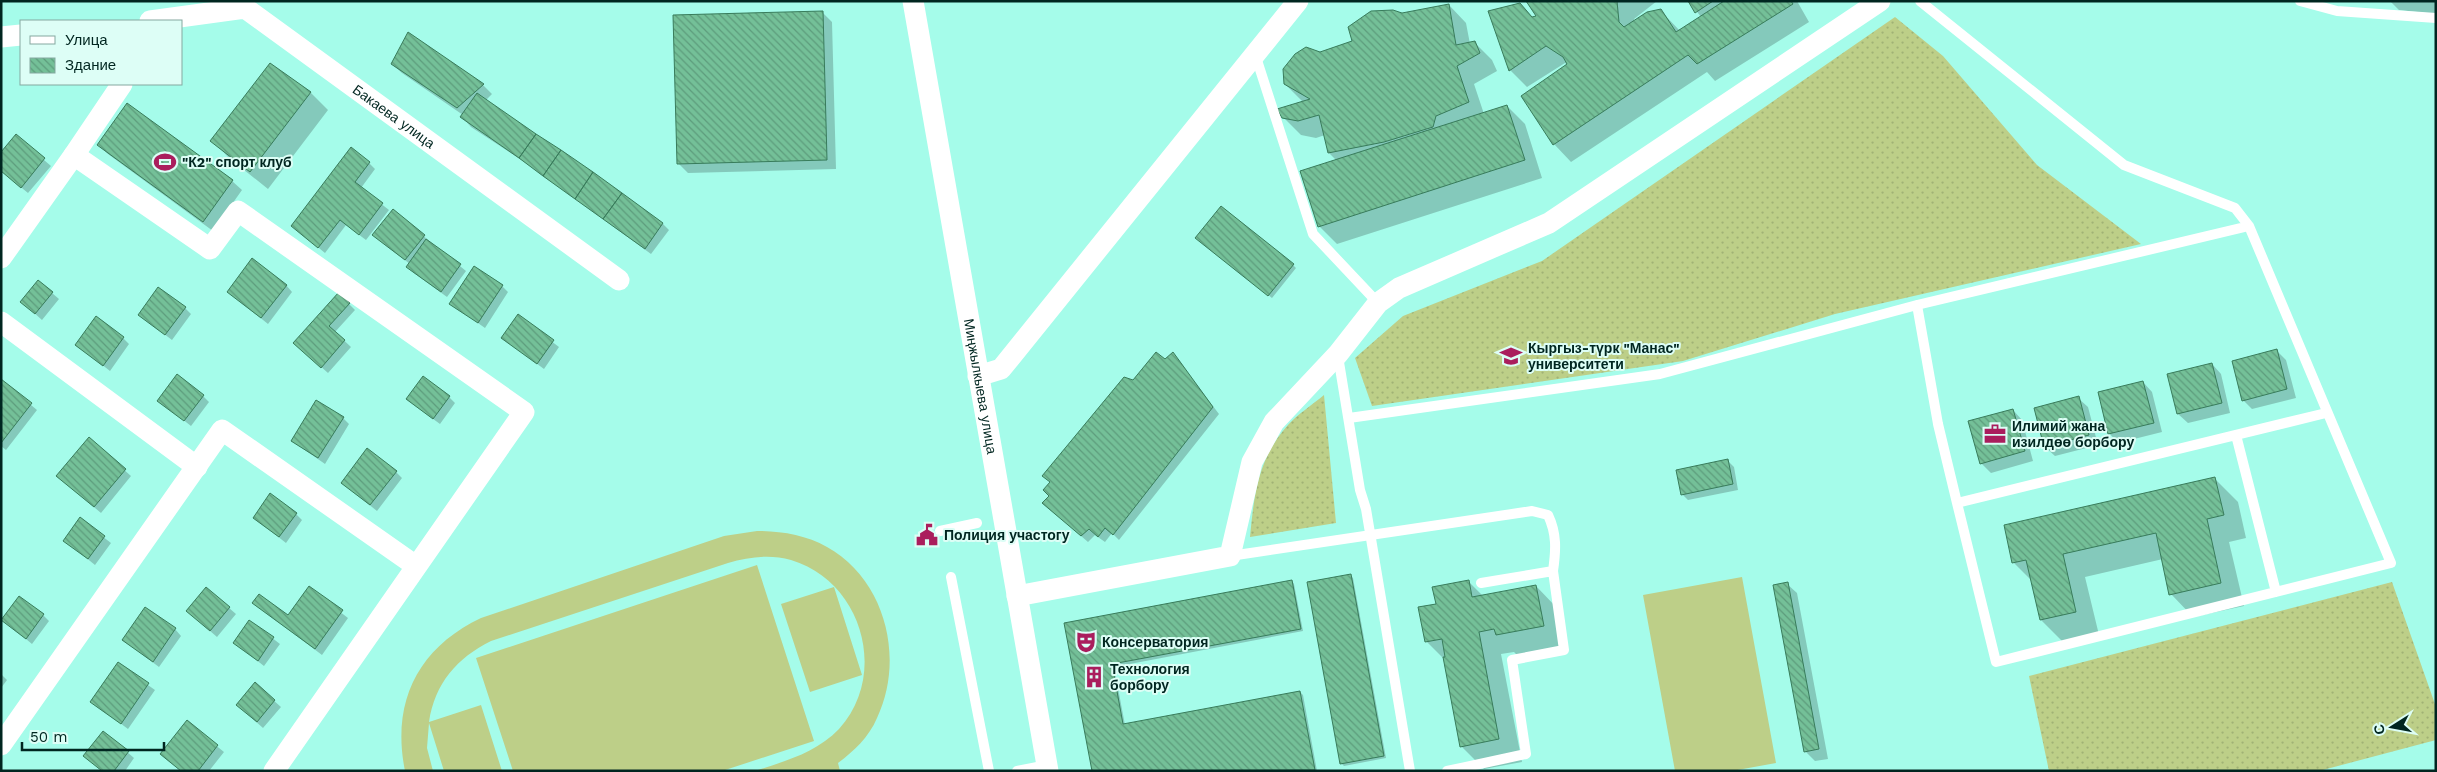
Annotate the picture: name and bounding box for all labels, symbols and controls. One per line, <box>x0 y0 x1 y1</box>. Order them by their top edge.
legend <box>20 20 182 85</box>
text: Улица <box>65 31 108 49</box>
text: Здание <box>65 56 116 74</box>
street label: Бакаева улица <box>350 81 438 152</box>
sports icon: "К2" спорт клуб <box>152 149 178 175</box>
place label: "К2" спорт клуб <box>182 154 292 170</box>
street label: Миңжылкыева улица <box>961 317 1000 455</box>
place label: Кыргыз-түрк "Манас" университети <box>1528 340 1680 372</box>
school or university icon: Кыргыз-түрк "Манас" университети <box>1498 343 1524 369</box>
place label: Илимий жана изилдөө борбору <box>2012 418 2134 450</box>
office icon: Илимий жана изилдөө борбору <box>1982 421 2008 447</box>
public building icon: Полиция участогу <box>914 522 940 548</box>
place label: Полиция участогу <box>944 527 1070 543</box>
theatre icon: Консерватория <box>1073 629 1099 655</box>
place label: Консерватория <box>1102 634 1208 650</box>
place label: Технология борбору <box>1110 661 1190 693</box>
building icon: Технология борбору <box>1081 664 1107 690</box>
north arrow <box>2367 702 2417 752</box>
scale bar <box>22 720 165 752</box>
text: С <box>2370 723 2388 736</box>
text: 50 m <box>30 728 67 746</box>

